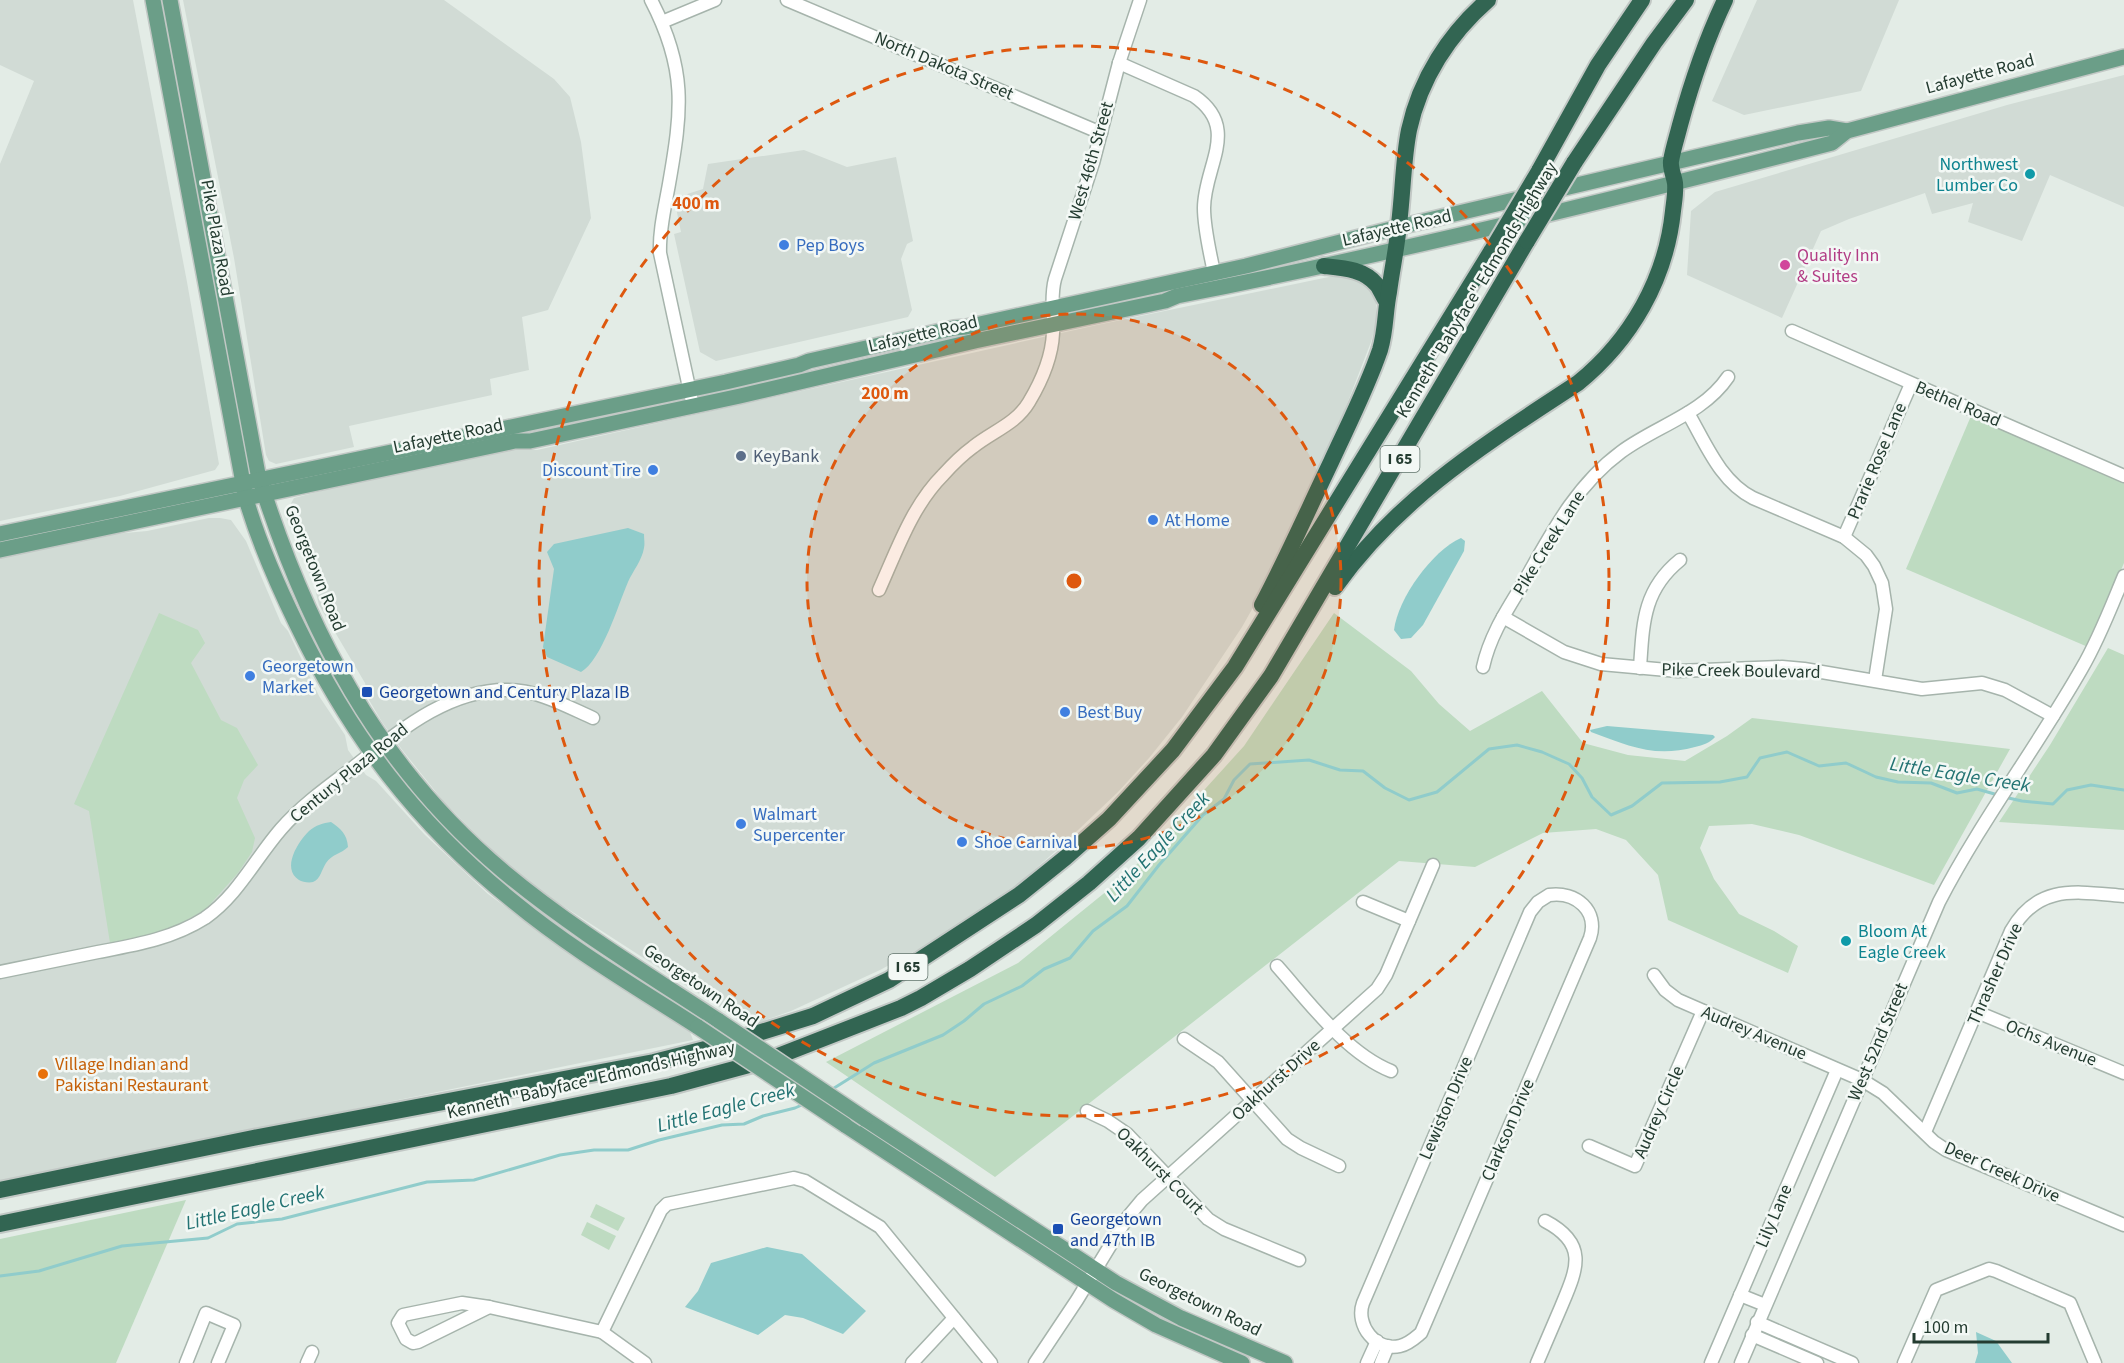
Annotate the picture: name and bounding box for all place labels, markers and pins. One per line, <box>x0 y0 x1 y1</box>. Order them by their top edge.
place label: Northwest Lumber Co <box>1936 152 2018 198</box>
marker: Northwest Lumber Co <box>2023 167 2037 181</box>
place label: Pep Boys <box>796 233 865 258</box>
marker: Pep Boys <box>777 238 791 252</box>
place label: Quality Inn & Suites <box>1797 243 1879 289</box>
marker: Quality Inn & Suites <box>1778 258 1792 272</box>
place label: KeyBank <box>753 444 819 469</box>
marker: KeyBank <box>734 449 748 463</box>
place label: Discount Tire <box>542 458 641 483</box>
marker: Discount Tire <box>646 463 660 477</box>
place label: At Home <box>1165 508 1230 533</box>
marker: At Home <box>1146 513 1160 527</box>
centre of rings <box>1064 571 1084 591</box>
place label: Georgetown Market <box>262 654 354 700</box>
marker: Georgetown Market <box>243 669 257 683</box>
place label: Georgetown and Century Plaza IB <box>379 680 630 705</box>
marker: Georgetown and Century Plaza IB <box>360 685 374 699</box>
place label: Best Buy <box>1077 700 1143 725</box>
marker: Best Buy <box>1058 705 1072 719</box>
place label: Walmart Supercenter <box>753 802 846 848</box>
marker: Walmart Supercenter <box>734 817 748 831</box>
place label: Shoe Carnival <box>974 830 1077 855</box>
marker: Shoe Carnival <box>955 835 969 849</box>
place label: Bloom At Eagle Creek <box>1858 919 1946 965</box>
marker: Bloom At Eagle Creek <box>1839 934 1853 948</box>
place label: Village Indian and Pakistani Restaurant <box>55 1052 208 1098</box>
marker: Village Indian and Pakistani Restaurant <box>36 1067 50 1081</box>
place label: Georgetown and 47th IB <box>1070 1207 1162 1253</box>
marker: Georgetown and 47th IB <box>1051 1222 1065 1236</box>

